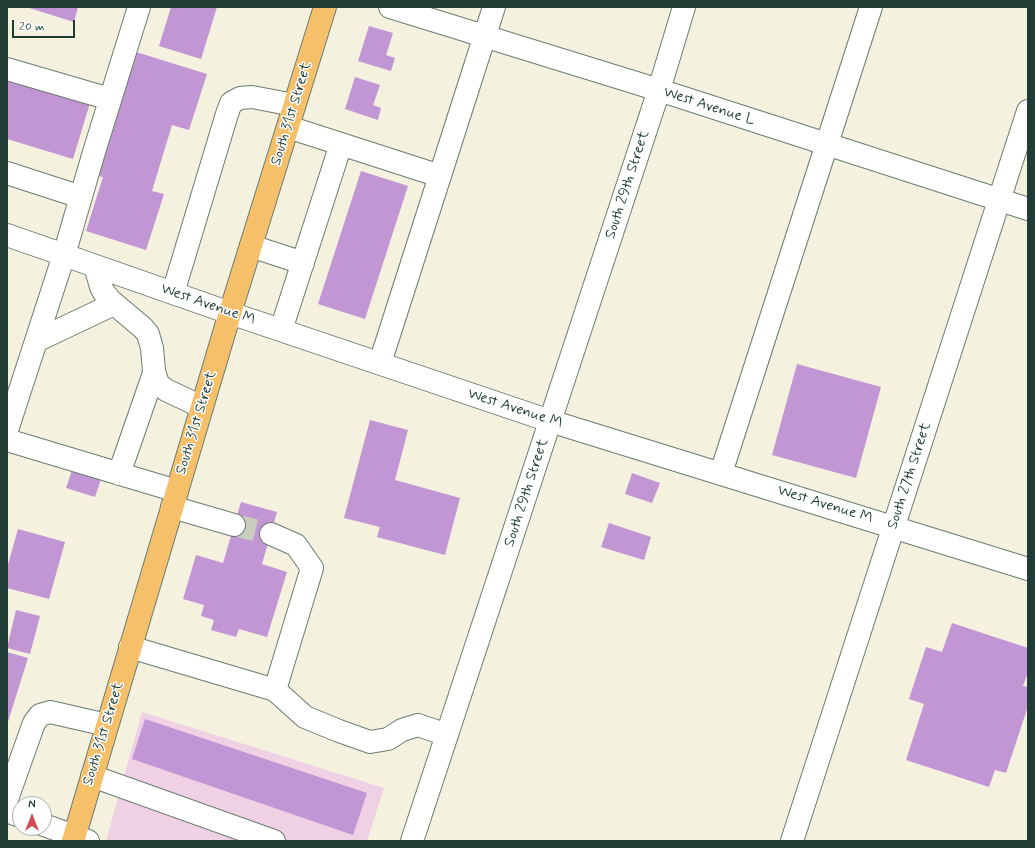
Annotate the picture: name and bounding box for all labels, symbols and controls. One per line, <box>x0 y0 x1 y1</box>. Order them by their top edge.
scale bar <box>14 12 77 38</box>
text: 20 m <box>19 19 45 35</box>
street label: South 31st Street <box>268 60 316 168</box>
street label: West Avenue L <box>661 84 757 130</box>
street label: South 29th Street <box>602 129 654 241</box>
street label: West Avenue M <box>158 280 258 330</box>
street label: South 31st Street <box>173 369 221 477</box>
street label: West Avenue M <box>465 385 565 433</box>
street label: South 27th Street <box>884 420 936 532</box>
street label: South 29th Street <box>501 437 553 549</box>
street label: West Avenue M <box>775 482 875 528</box>
street label: South 31st Street <box>80 680 128 788</box>
north arrow <box>12 796 52 836</box>
text: N <box>28 798 36 812</box>

